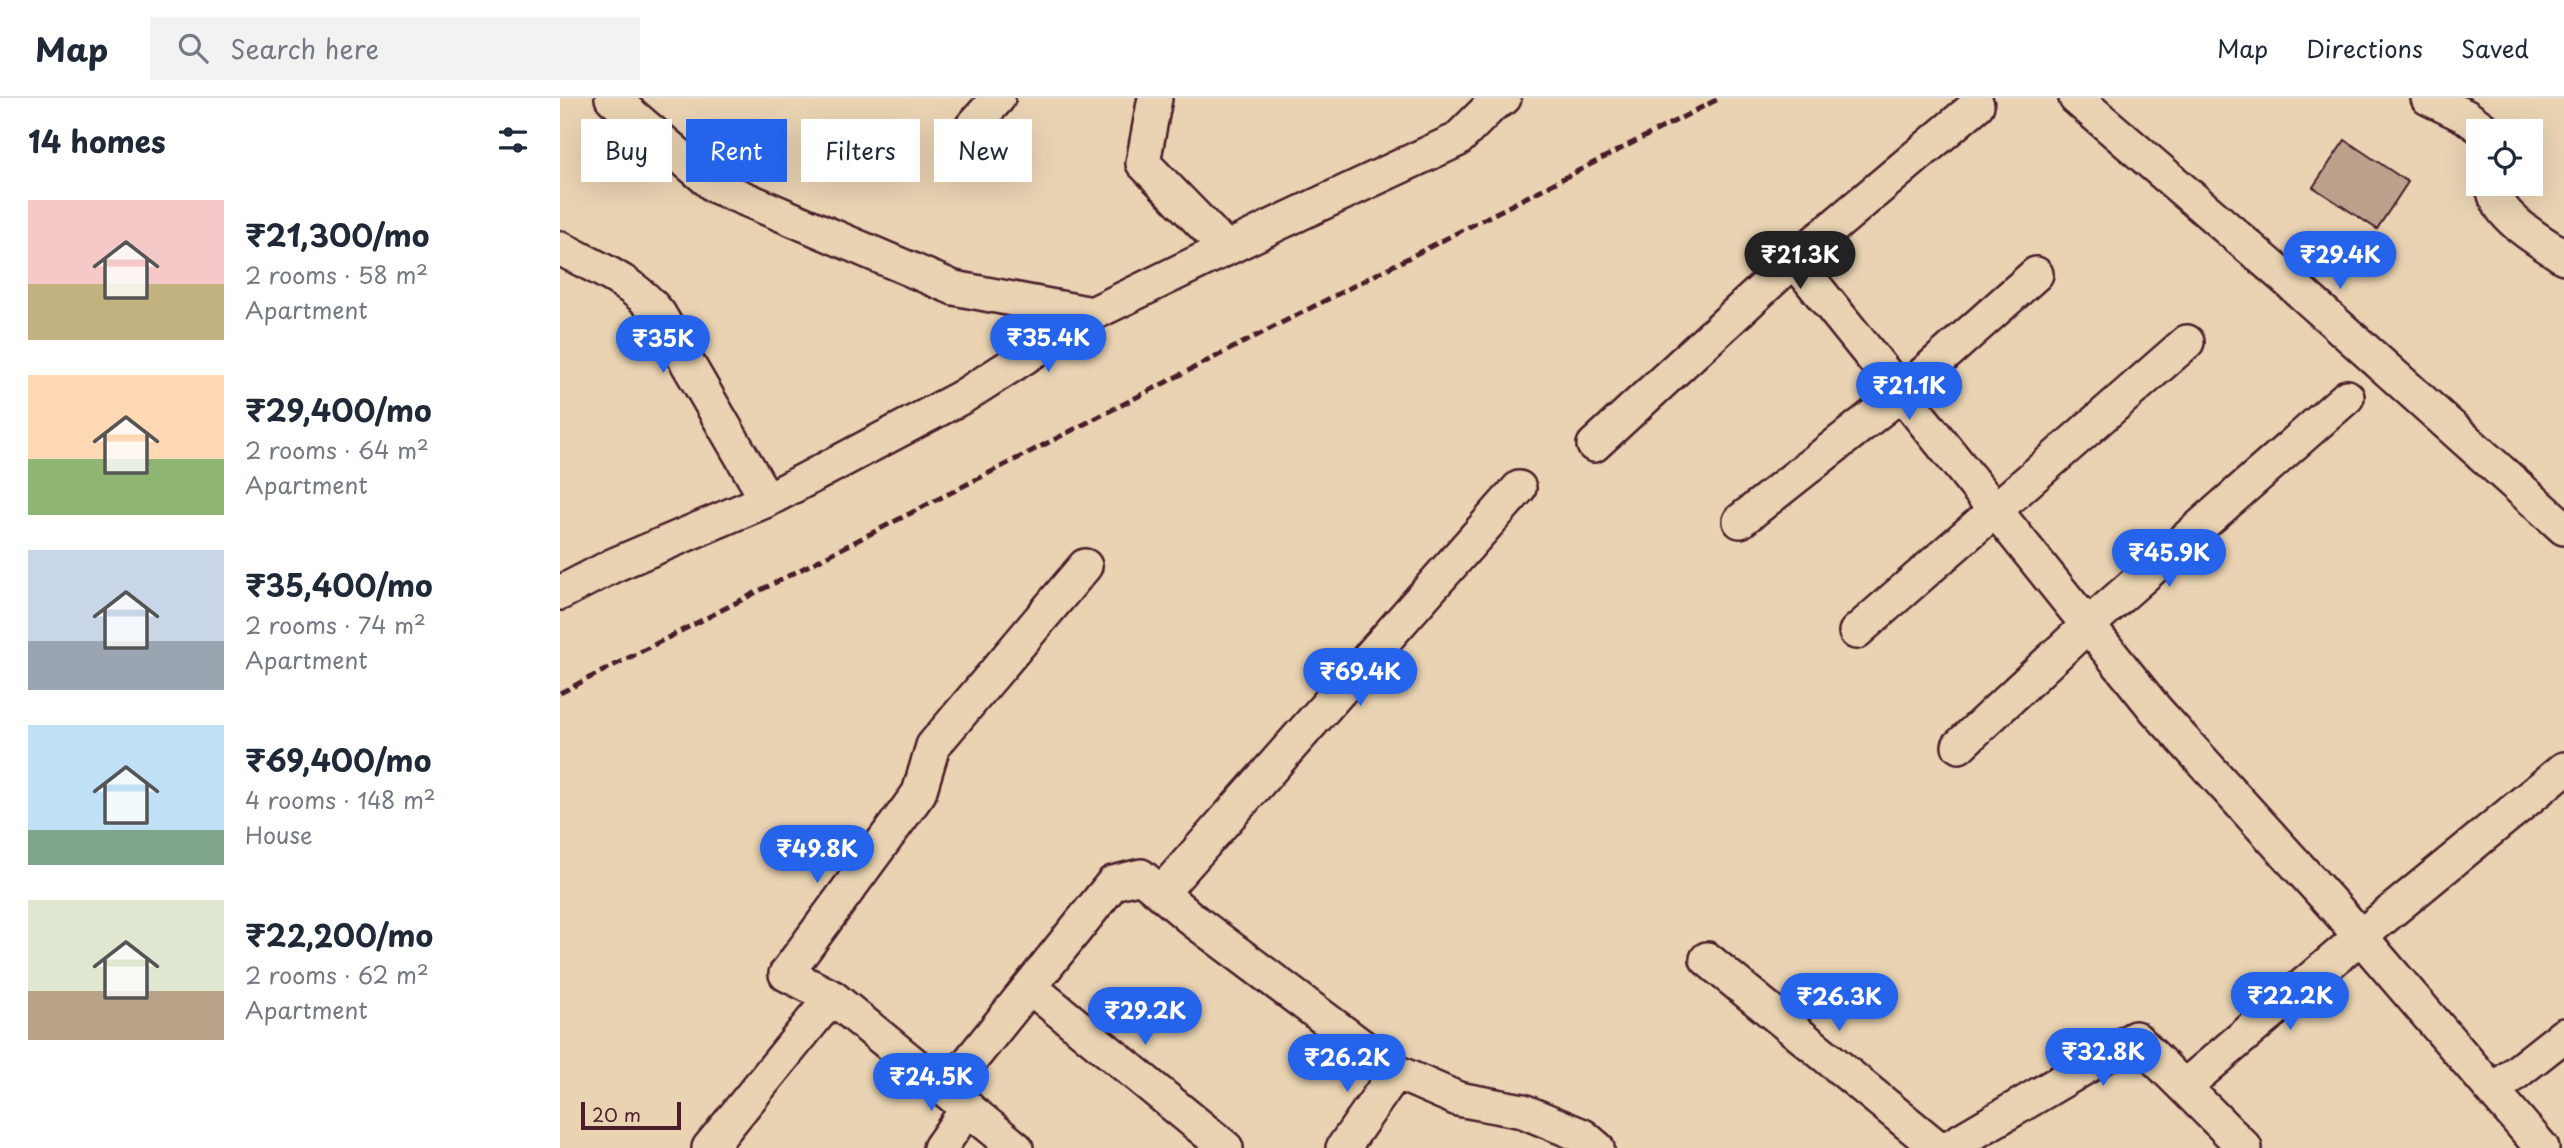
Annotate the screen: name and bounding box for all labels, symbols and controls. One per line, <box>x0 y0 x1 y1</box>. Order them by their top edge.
search box <box>150 17 640 80</box>
text: Map <box>35 23 108 73</box>
icon: search <box>174 29 212 67</box>
text: Search here <box>230 29 379 68</box>
text: Map <box>2217 30 2268 66</box>
text: Directions <box>2306 30 2423 66</box>
text: Saved <box>2461 30 2529 66</box>
text: 14 homes <box>28 118 166 163</box>
chip: Buy <box>581 119 672 182</box>
chip: Rent <box>686 119 787 182</box>
chip: Filters <box>801 119 920 182</box>
chip: New <box>934 119 1032 182</box>
map controls <box>2466 119 2543 196</box>
button: locate <box>2466 119 2543 196</box>
icon: filters <box>494 121 532 159</box>
text: ₹21,300/mo <box>245 212 429 257</box>
icon: home <box>84 228 168 312</box>
pin: ₹21.3K <box>1743 232 1857 291</box>
pin: ₹29.4K <box>2283 232 2397 291</box>
text: ₹21.3K <box>1760 236 1840 271</box>
text: ₹29.4K <box>2299 236 2381 271</box>
text: 2 rooms · 58 m² <box>245 257 428 292</box>
text: Apartment <box>245 292 368 327</box>
pin: ₹35.4K <box>991 314 1105 374</box>
pin: ₹35K <box>622 316 704 375</box>
text: ₹35.4K <box>1006 319 1090 354</box>
text: ₹35K <box>632 320 694 355</box>
pin: ₹21.1K <box>1852 362 1966 422</box>
text: ₹21.1K <box>1872 367 1946 402</box>
text: ₹29,400/mo <box>245 387 432 432</box>
icon: home <box>84 403 168 487</box>
text: 2 rooms · 64 m² <box>245 432 429 467</box>
text: Apartment <box>245 467 368 502</box>
pin: ₹45.9K <box>2112 530 2226 589</box>
text: ₹45.9K <box>2128 534 2210 569</box>
text: ₹35,400/mo <box>245 562 433 607</box>
icon: home <box>84 578 168 662</box>
text: 2 rooms · 74 m² <box>245 607 426 642</box>
text: Apartment <box>245 642 368 677</box>
pin: ₹69.4K <box>1303 648 1417 708</box>
text: ₹69.4K <box>1319 653 1401 688</box>
text: ₹69,400/mo <box>245 737 431 782</box>
icon: home <box>84 753 168 837</box>
text: 4 rooms · 148 m² <box>245 782 436 817</box>
text: House <box>245 817 312 852</box>
pin: ₹49.8K <box>760 826 874 885</box>
text: ₹49.8K <box>776 830 858 865</box>
text: ₹22,200/mo <box>245 912 433 957</box>
icon: home <box>84 928 168 1012</box>
text: 2 rooms · 62 m² <box>245 957 429 992</box>
pin: ₹22.2K <box>2233 972 2347 1032</box>
pin: ₹26.3K <box>1782 974 1896 1033</box>
text: ₹22.2K <box>2247 977 2333 1012</box>
text: ₹26.3K <box>1796 978 1882 1013</box>
pin: ₹29.2K <box>1088 988 1202 1047</box>
text: Apartment <box>245 992 368 1027</box>
text: ₹29.2K <box>1104 992 1186 1027</box>
pin: ₹32.8K <box>2046 1028 2160 1088</box>
text: ₹32.8K <box>2061 1033 2145 1068</box>
pin: ₹26.2K <box>1290 1034 1404 1094</box>
text: ₹26.2K <box>1304 1039 1390 1074</box>
pin: ₹24.5K <box>874 1054 988 1113</box>
text: ₹24.5K <box>889 1058 973 1093</box>
scale bar <box>581 1099 681 1131</box>
text: 20 m <box>592 1100 641 1128</box>

